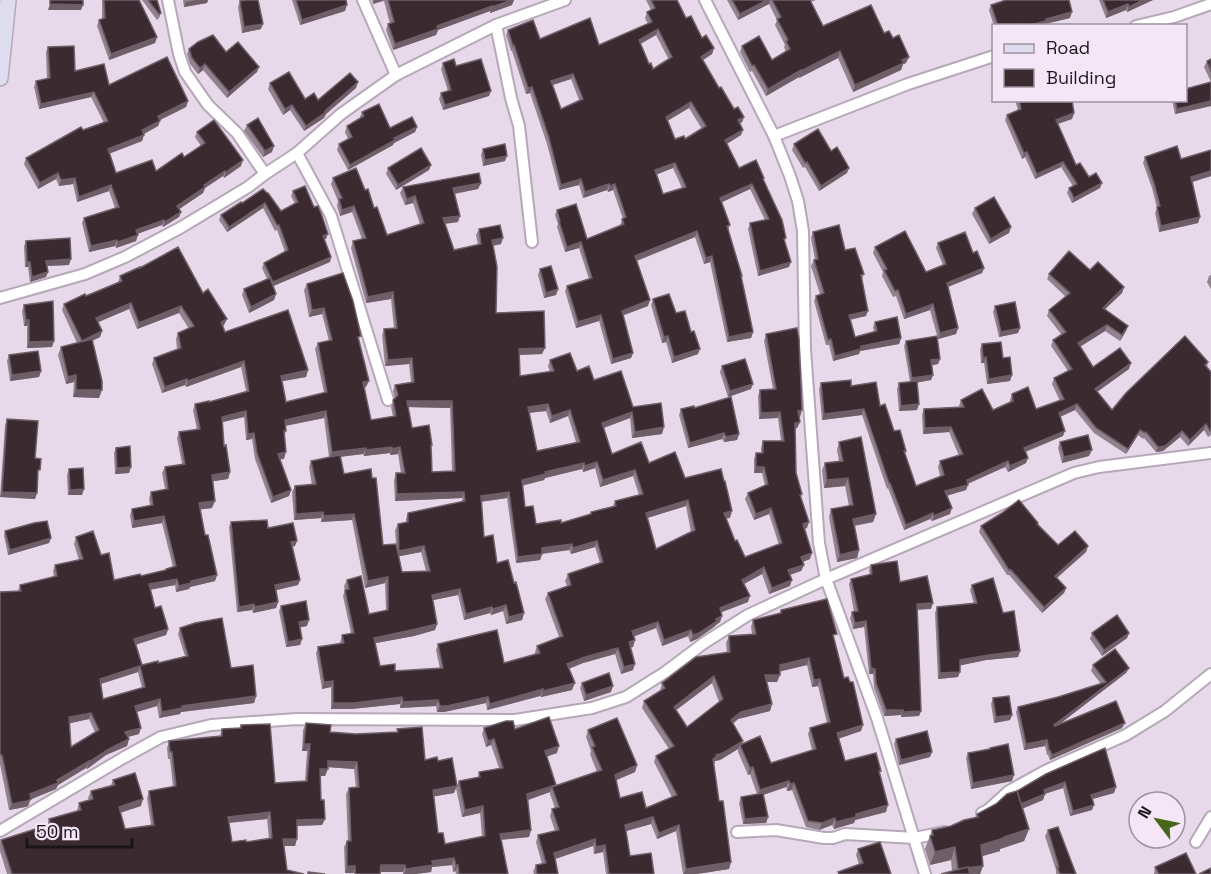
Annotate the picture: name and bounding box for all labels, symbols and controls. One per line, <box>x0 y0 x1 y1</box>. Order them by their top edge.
legend <box>992 24 1187 102</box>
text: Road <box>1046 36 1090 59</box>
text: Building <box>1046 66 1116 89</box>
north arrow <box>1127 790 1187 850</box>
text: N <box>1133 802 1156 822</box>
scale bar <box>27 811 132 849</box>
text: 50 m <box>36 820 78 843</box>

